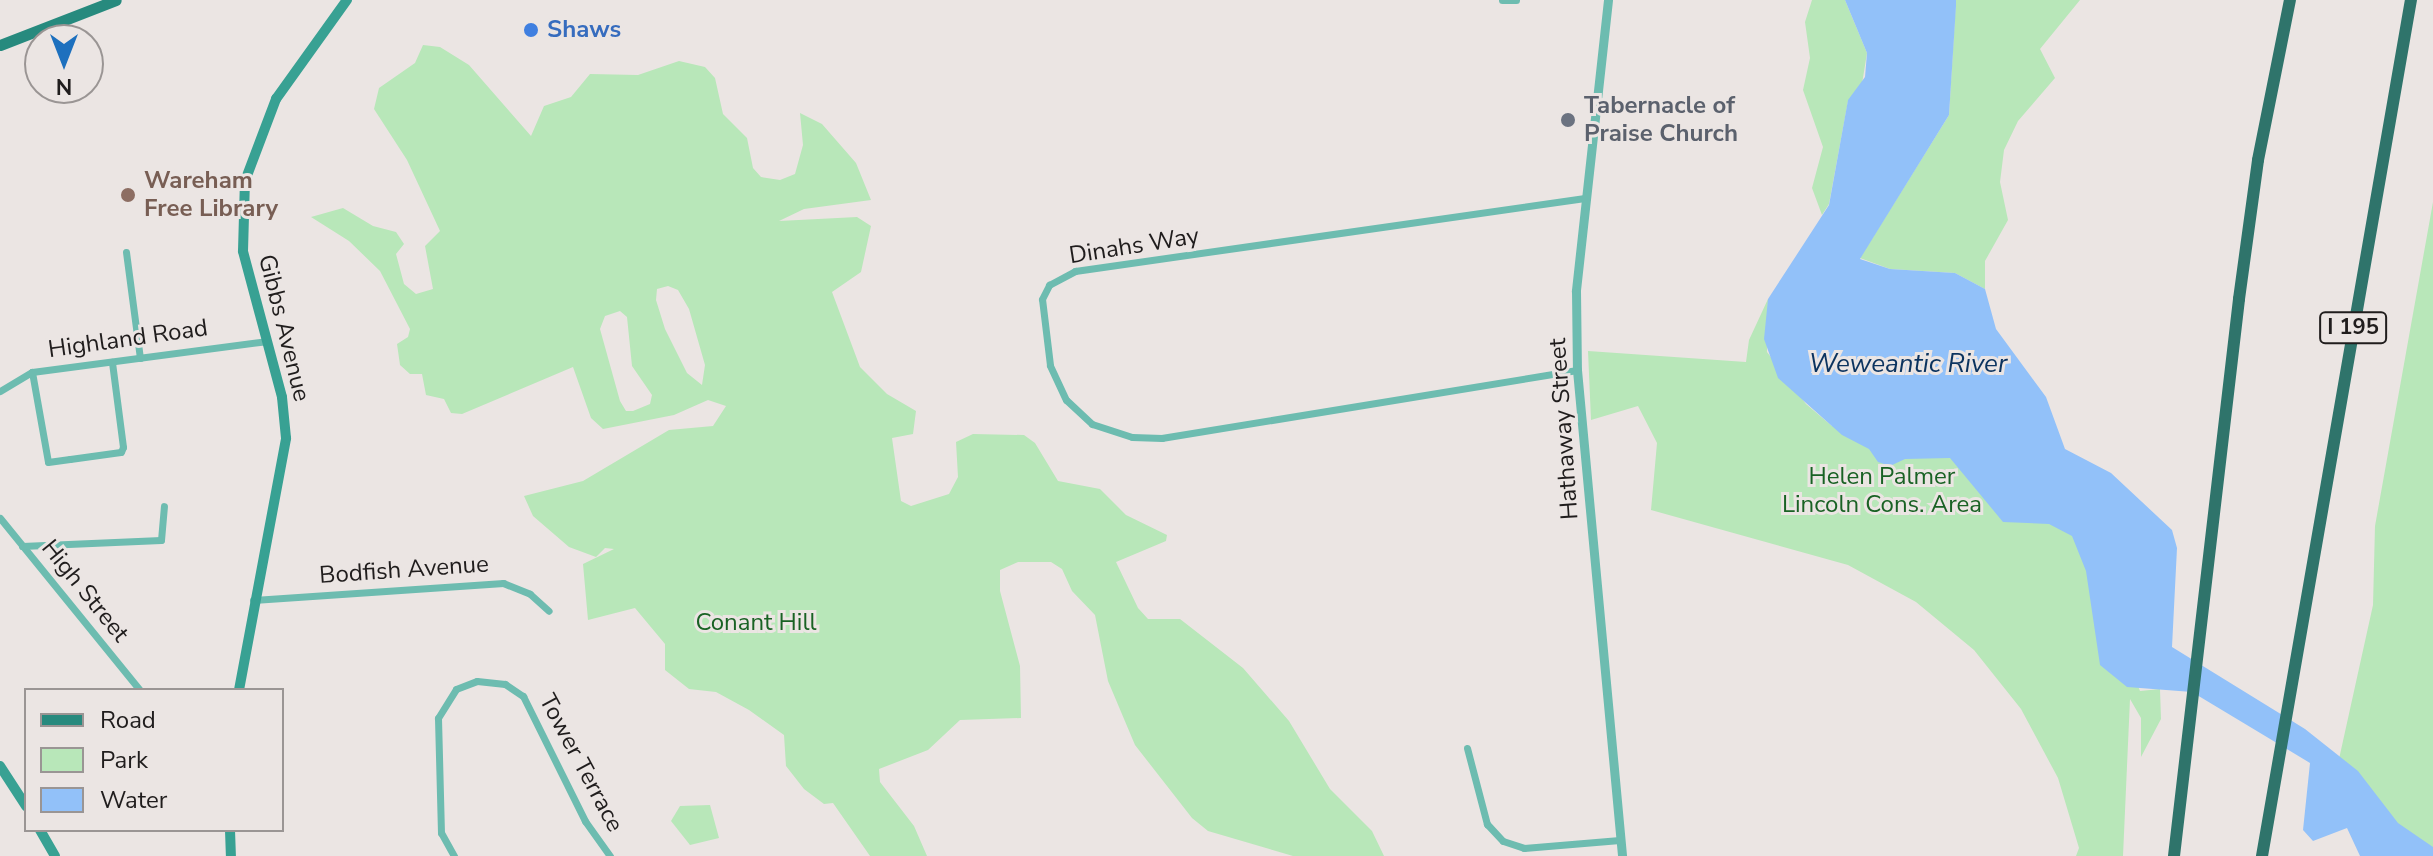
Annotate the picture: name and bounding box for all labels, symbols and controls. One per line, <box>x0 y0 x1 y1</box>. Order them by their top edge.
place label: Shaws <box>547 16 621 44</box>
marker: Shaws <box>522 21 540 39</box>
north arrow <box>24 24 104 104</box>
text: N <box>56 71 72 101</box>
place label: Tabernacle of Praise Church <box>1584 92 1738 148</box>
marker: Tabernacle of Praise Church <box>1559 111 1577 129</box>
place label: Wareham Free Library <box>144 167 278 223</box>
marker: Wareham Free Library <box>119 186 137 204</box>
street label: Dinahs Way <box>1067 222 1201 270</box>
street label: Gibbs Avenue <box>252 252 316 404</box>
road number: I 195 <box>2319 310 2387 346</box>
street label: Highland Road <box>46 314 210 364</box>
street label: Hathaway Street <box>1543 337 1585 521</box>
water label: Weweantic River <box>1809 348 2007 380</box>
park label: Helen Palmer Lincoln Cons. Area <box>1782 463 1982 519</box>
street label: High Street <box>35 534 135 648</box>
street label: Bodfish Avenue <box>318 550 490 590</box>
park label: Conant Hill <box>695 609 817 637</box>
legend <box>24 688 284 832</box>
street label: Tower Terrace <box>533 689 629 837</box>
text: Road <box>100 704 156 736</box>
text: Park <box>100 744 148 776</box>
text: Water <box>100 784 167 816</box>

